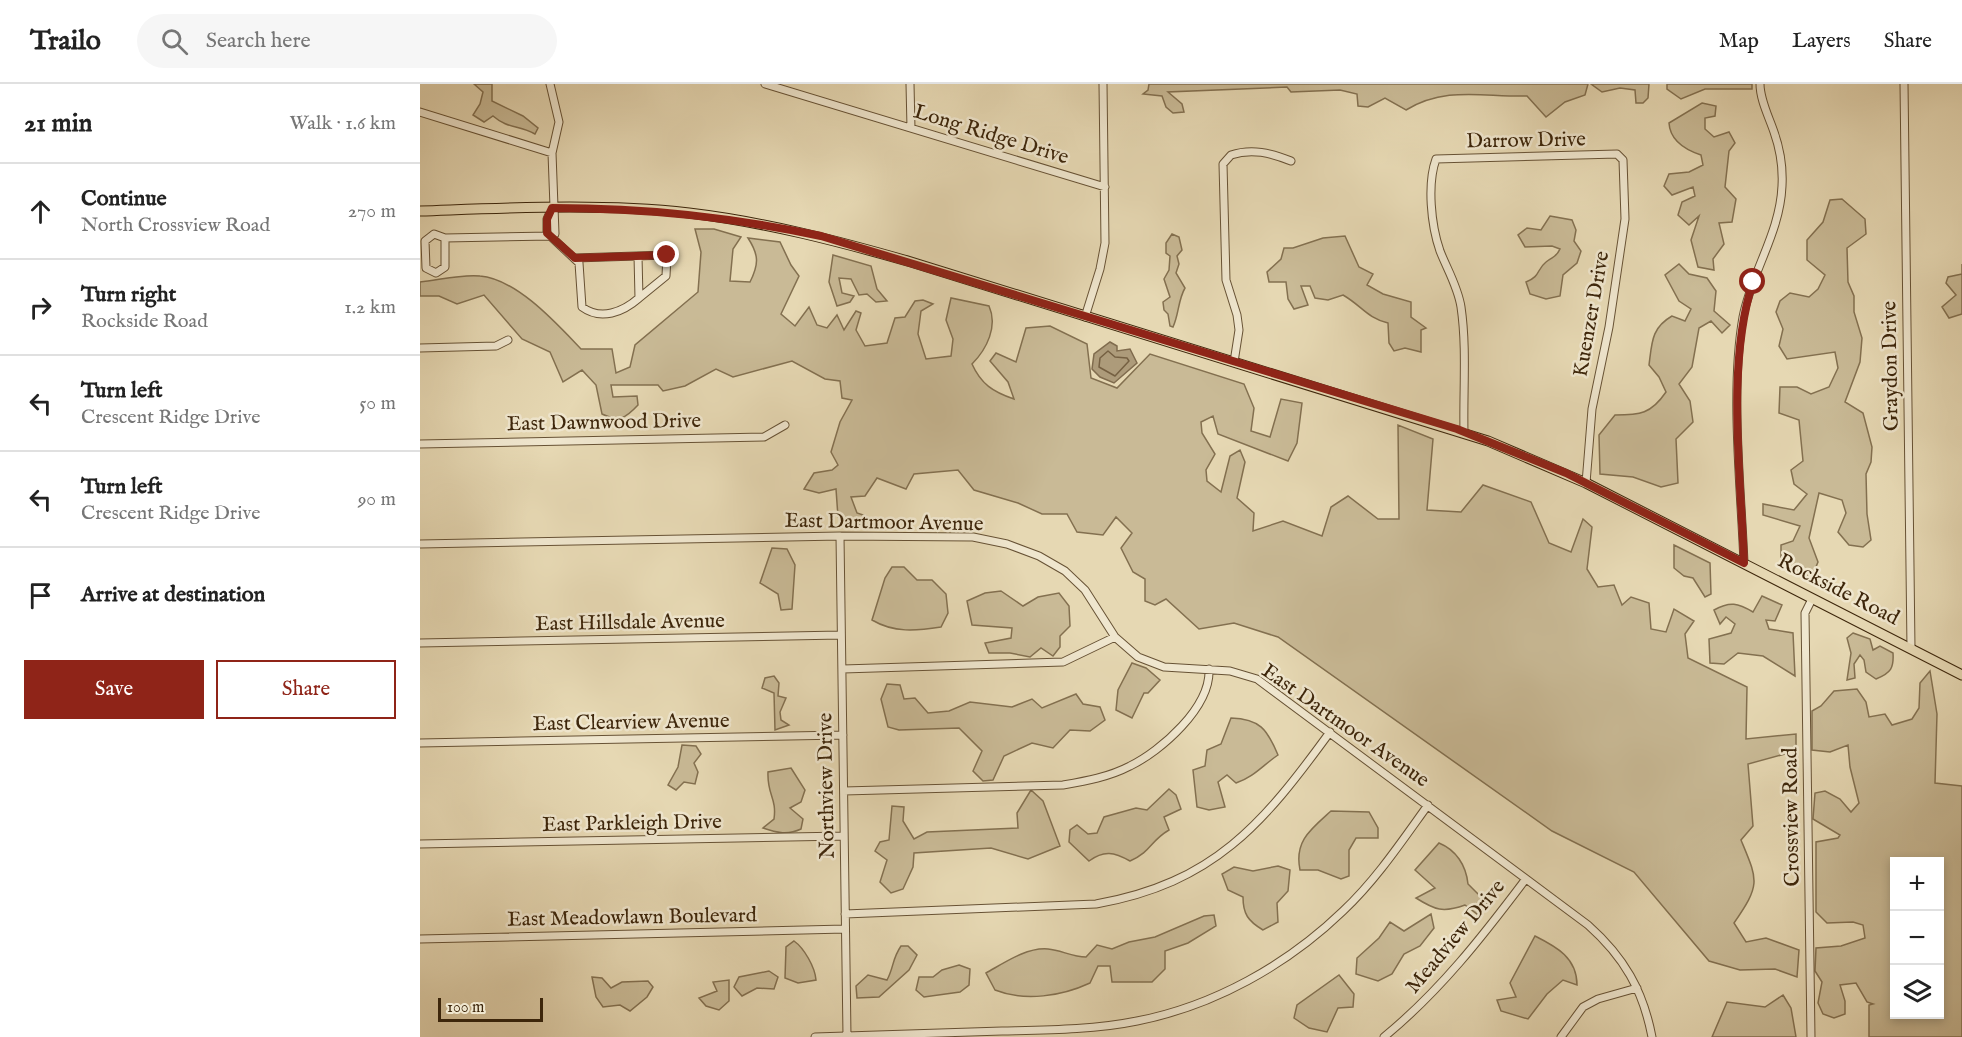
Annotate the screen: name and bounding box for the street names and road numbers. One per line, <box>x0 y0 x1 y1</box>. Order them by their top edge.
street label: Long Ridge Drive <box>910 99 1072 172</box>
street label: Darrow Drive <box>1466 126 1586 156</box>
street label: Kuenzer Drive <box>1568 249 1616 379</box>
street label: Graydon Drive <box>1876 300 1906 431</box>
street label: East Dawnwood Drive <box>507 408 702 438</box>
street label: East Dartmoor Avenue <box>784 508 984 538</box>
street label: Rockside Road <box>1773 548 1904 633</box>
street label: East Hillsdale Avenue <box>535 608 725 638</box>
street label: East Dartmoor Avenue <box>1256 658 1434 794</box>
street label: East Clearview Avenue <box>532 708 730 738</box>
street label: Northview Drive <box>812 712 842 859</box>
street label: Crossview Road <box>1777 746 1807 887</box>
street label: East Parkleigh Drive <box>542 809 722 839</box>
street label: Meadview Drive <box>1400 874 1512 1000</box>
street label: East Meadowlawn Boulevard <box>507 902 758 934</box>

